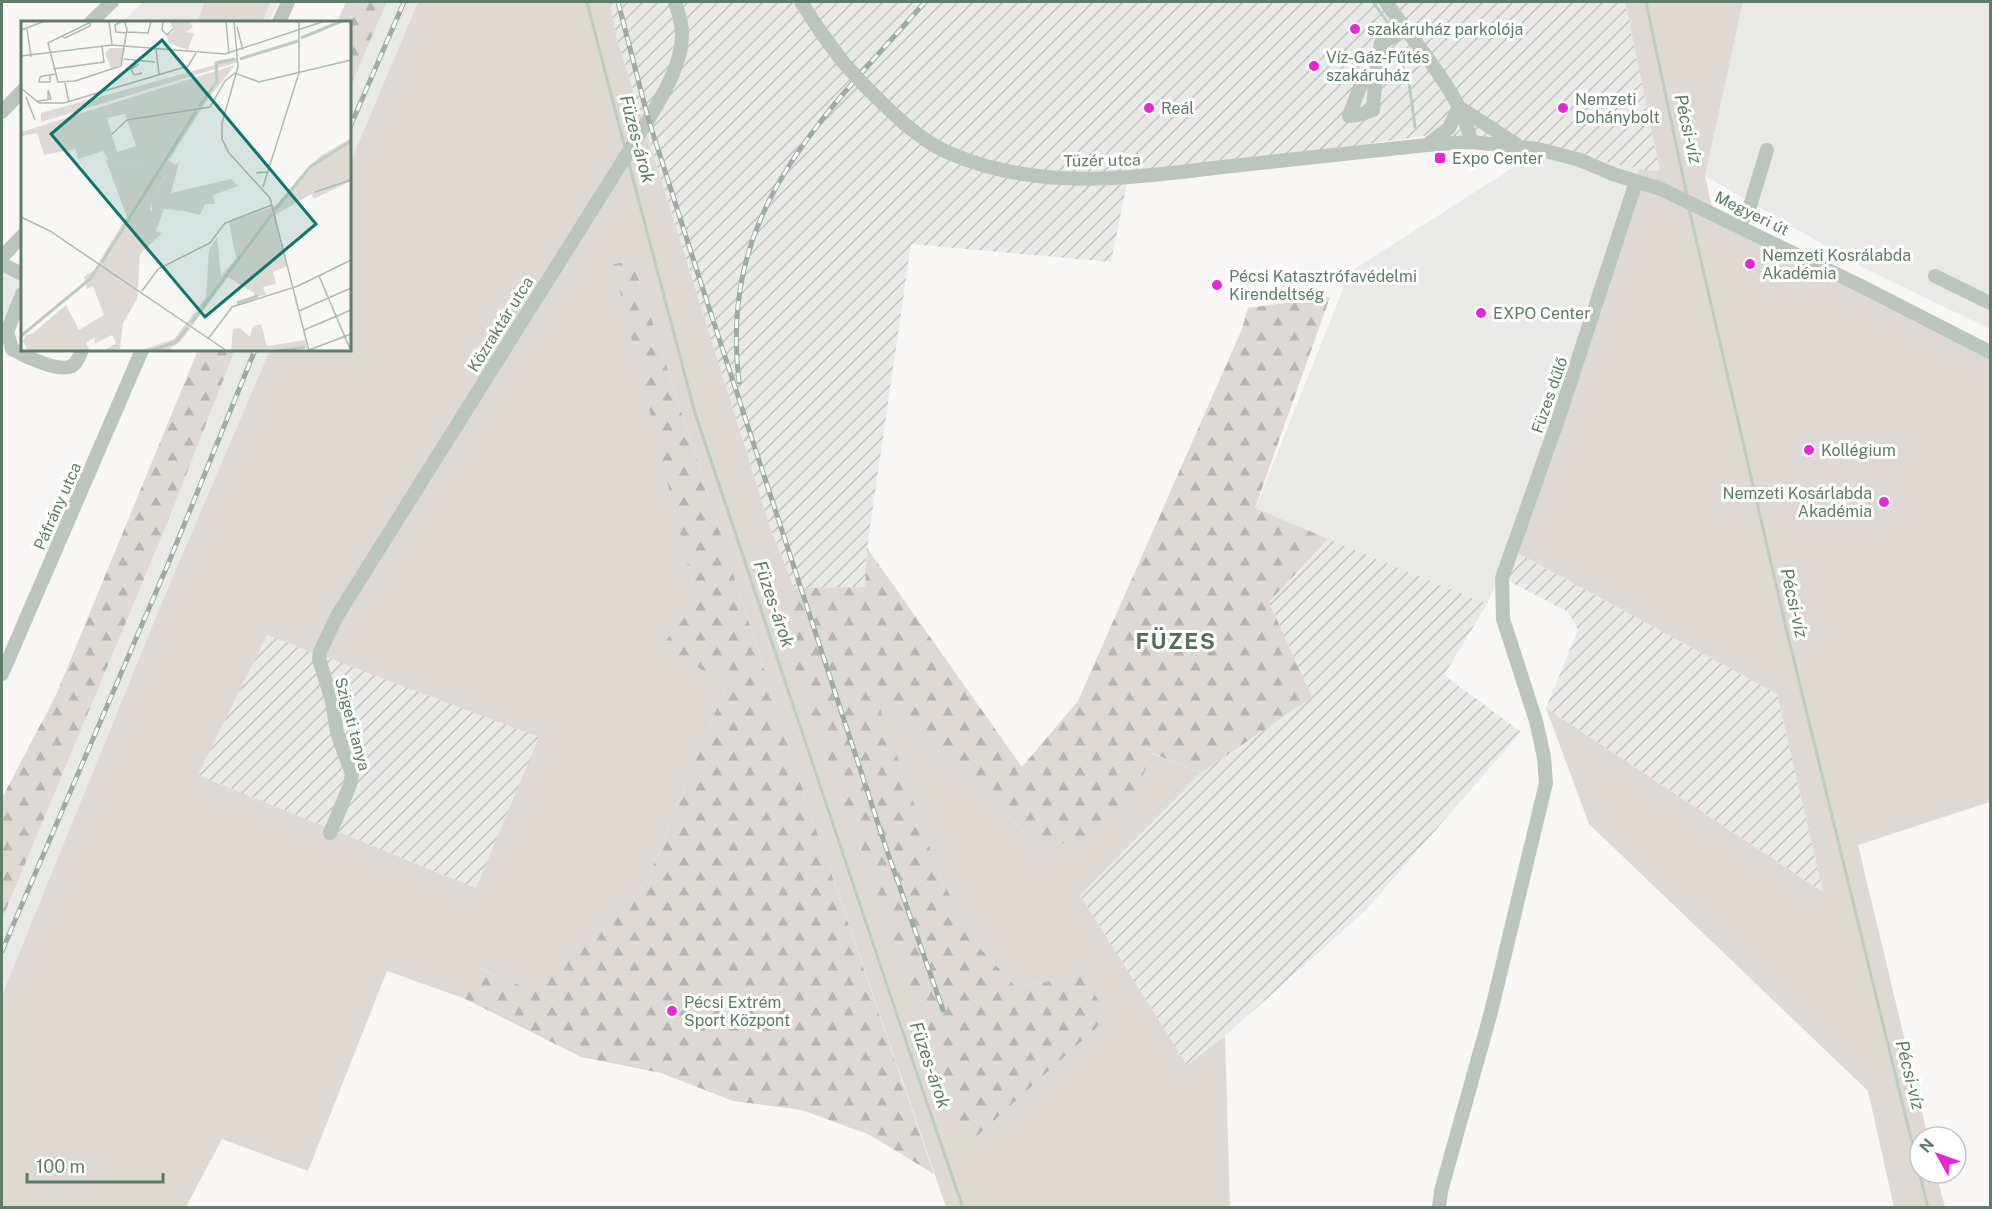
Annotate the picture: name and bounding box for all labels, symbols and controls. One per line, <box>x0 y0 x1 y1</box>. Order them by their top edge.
place label: szakáruház parkolója <box>1367 20 1523 39</box>
inset map <box>21 21 351 351</box>
marker: szakáruház parkolója <box>1348 22 1362 36</box>
place label: Víz-Gáz-Fűtés szakáruház <box>1326 48 1429 85</box>
marker: Víz-Gáz-Fűtés szakáruház <box>1307 59 1321 73</box>
place label: Nemzeti Dohánybolt <box>1575 90 1660 127</box>
water label: Füzes-árok <box>616 92 659 185</box>
water label: Pécsi-víz <box>1670 92 1707 166</box>
place label: Reál <box>1161 99 1194 118</box>
marker: Reál <box>1142 101 1156 115</box>
marker: Nemzeti Dohánybolt <box>1556 101 1570 115</box>
place label: Expo Center <box>1452 149 1543 168</box>
street label: Tüzér utca <box>1063 150 1141 171</box>
marker: Expo Center <box>1433 151 1447 165</box>
street label: Megyeri út <box>1712 187 1792 240</box>
place label: Nemzeti Kosrálabda Akadémia <box>1762 246 1911 283</box>
marker: Nemzeti Kosrálabda Akadémia <box>1743 257 1757 271</box>
place label: Pécsi Katasztrófavédelmi Kirendeltség <box>1229 267 1417 304</box>
street label: Közraktár utca <box>464 273 537 375</box>
marker: Pécsi Katasztrófavédelmi Kirendeltség <box>1210 278 1224 292</box>
place label: EXPO Center <box>1493 304 1590 323</box>
marker: EXPO Center <box>1474 306 1488 320</box>
street label: Füzes dűlő <box>1528 355 1571 436</box>
place label: Kollégium <box>1821 441 1896 460</box>
marker: Kollégium <box>1802 443 1816 457</box>
street label: Páfrány utca <box>30 459 85 553</box>
place label: Nemzeti Kosárlabda Akadémia <box>1723 484 1872 521</box>
marker: Nemzeti Kosárlabda Akadémia <box>1877 495 1891 509</box>
water label: Füzes-árok <box>750 558 799 650</box>
water label: Pécsi-víz <box>1776 566 1813 640</box>
district label: FÜZES <box>1135 627 1217 654</box>
street label: Szigeti tanya <box>331 675 374 773</box>
place label: Pécsi Extrém Sport Központ <box>684 993 790 1030</box>
marker: Pécsi Extrém Sport Központ <box>665 1004 679 1018</box>
water label: Füzes-árok <box>906 1019 955 1111</box>
water label: Pécsi-víz <box>1892 1038 1929 1112</box>
north arrow <box>1908 1125 1968 1185</box>
text: N <box>1916 1135 1938 1157</box>
scale bar <box>27 1146 164 1184</box>
text: 100 m <box>36 1156 85 1177</box>

